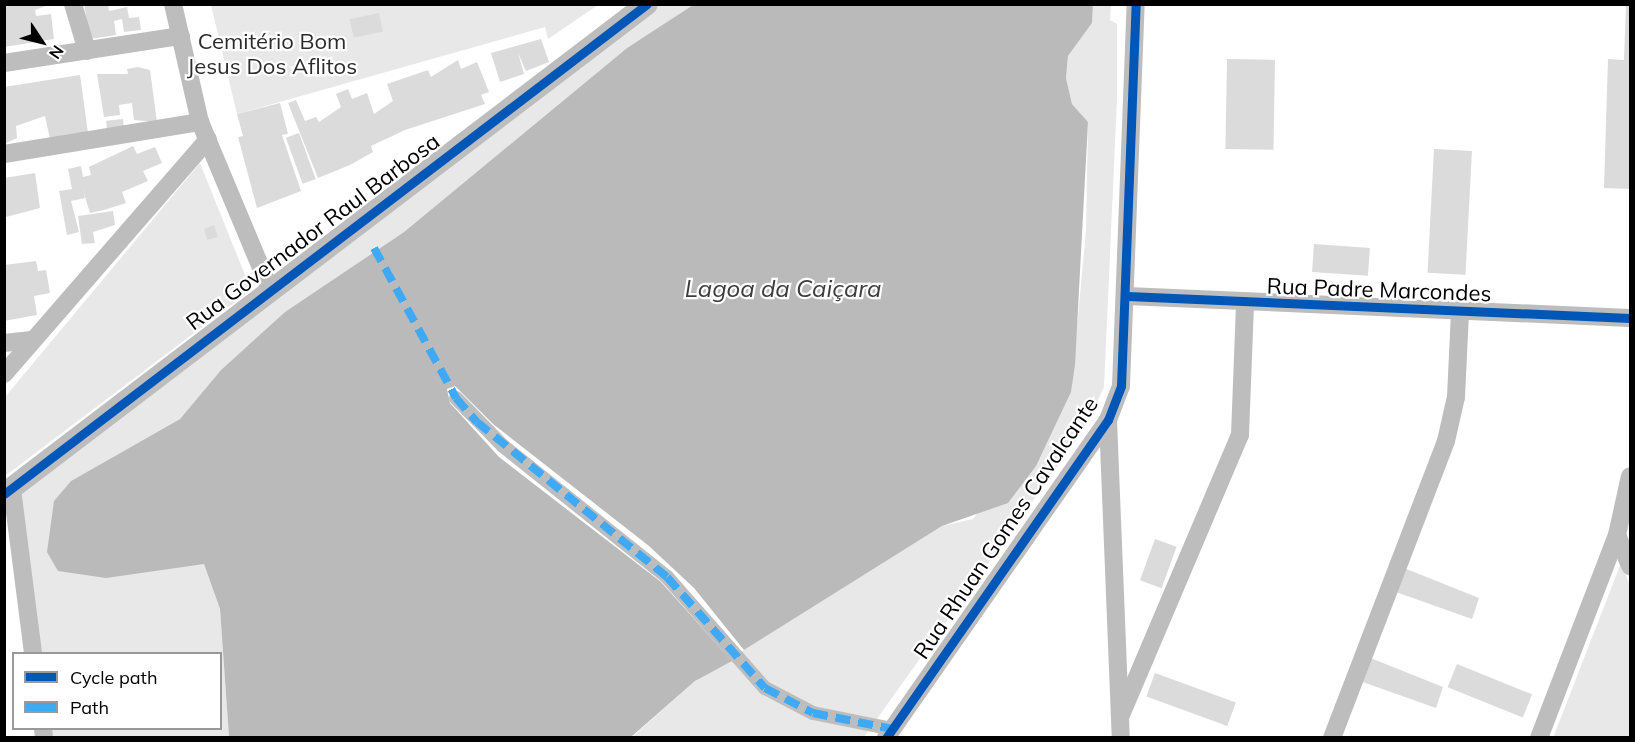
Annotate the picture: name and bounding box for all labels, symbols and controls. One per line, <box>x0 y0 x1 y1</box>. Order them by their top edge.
north arrow <box>12 12 72 72</box>
park label: Cemitério Bom Jesus Dos Aflitos <box>187 28 357 80</box>
text: N <box>45 42 68 63</box>
street label: Rua Governador Raul Barbosa <box>181 128 445 336</box>
street label: Rua Padre Marcondes <box>1266 273 1492 307</box>
water label: Lagoa da Caiçara <box>685 275 881 303</box>
street label: Rua Rhuan Gomes Cavalcante <box>908 392 1104 664</box>
legend <box>12 652 222 730</box>
text: Cycle path <box>70 666 157 689</box>
text: Path <box>70 696 109 719</box>

